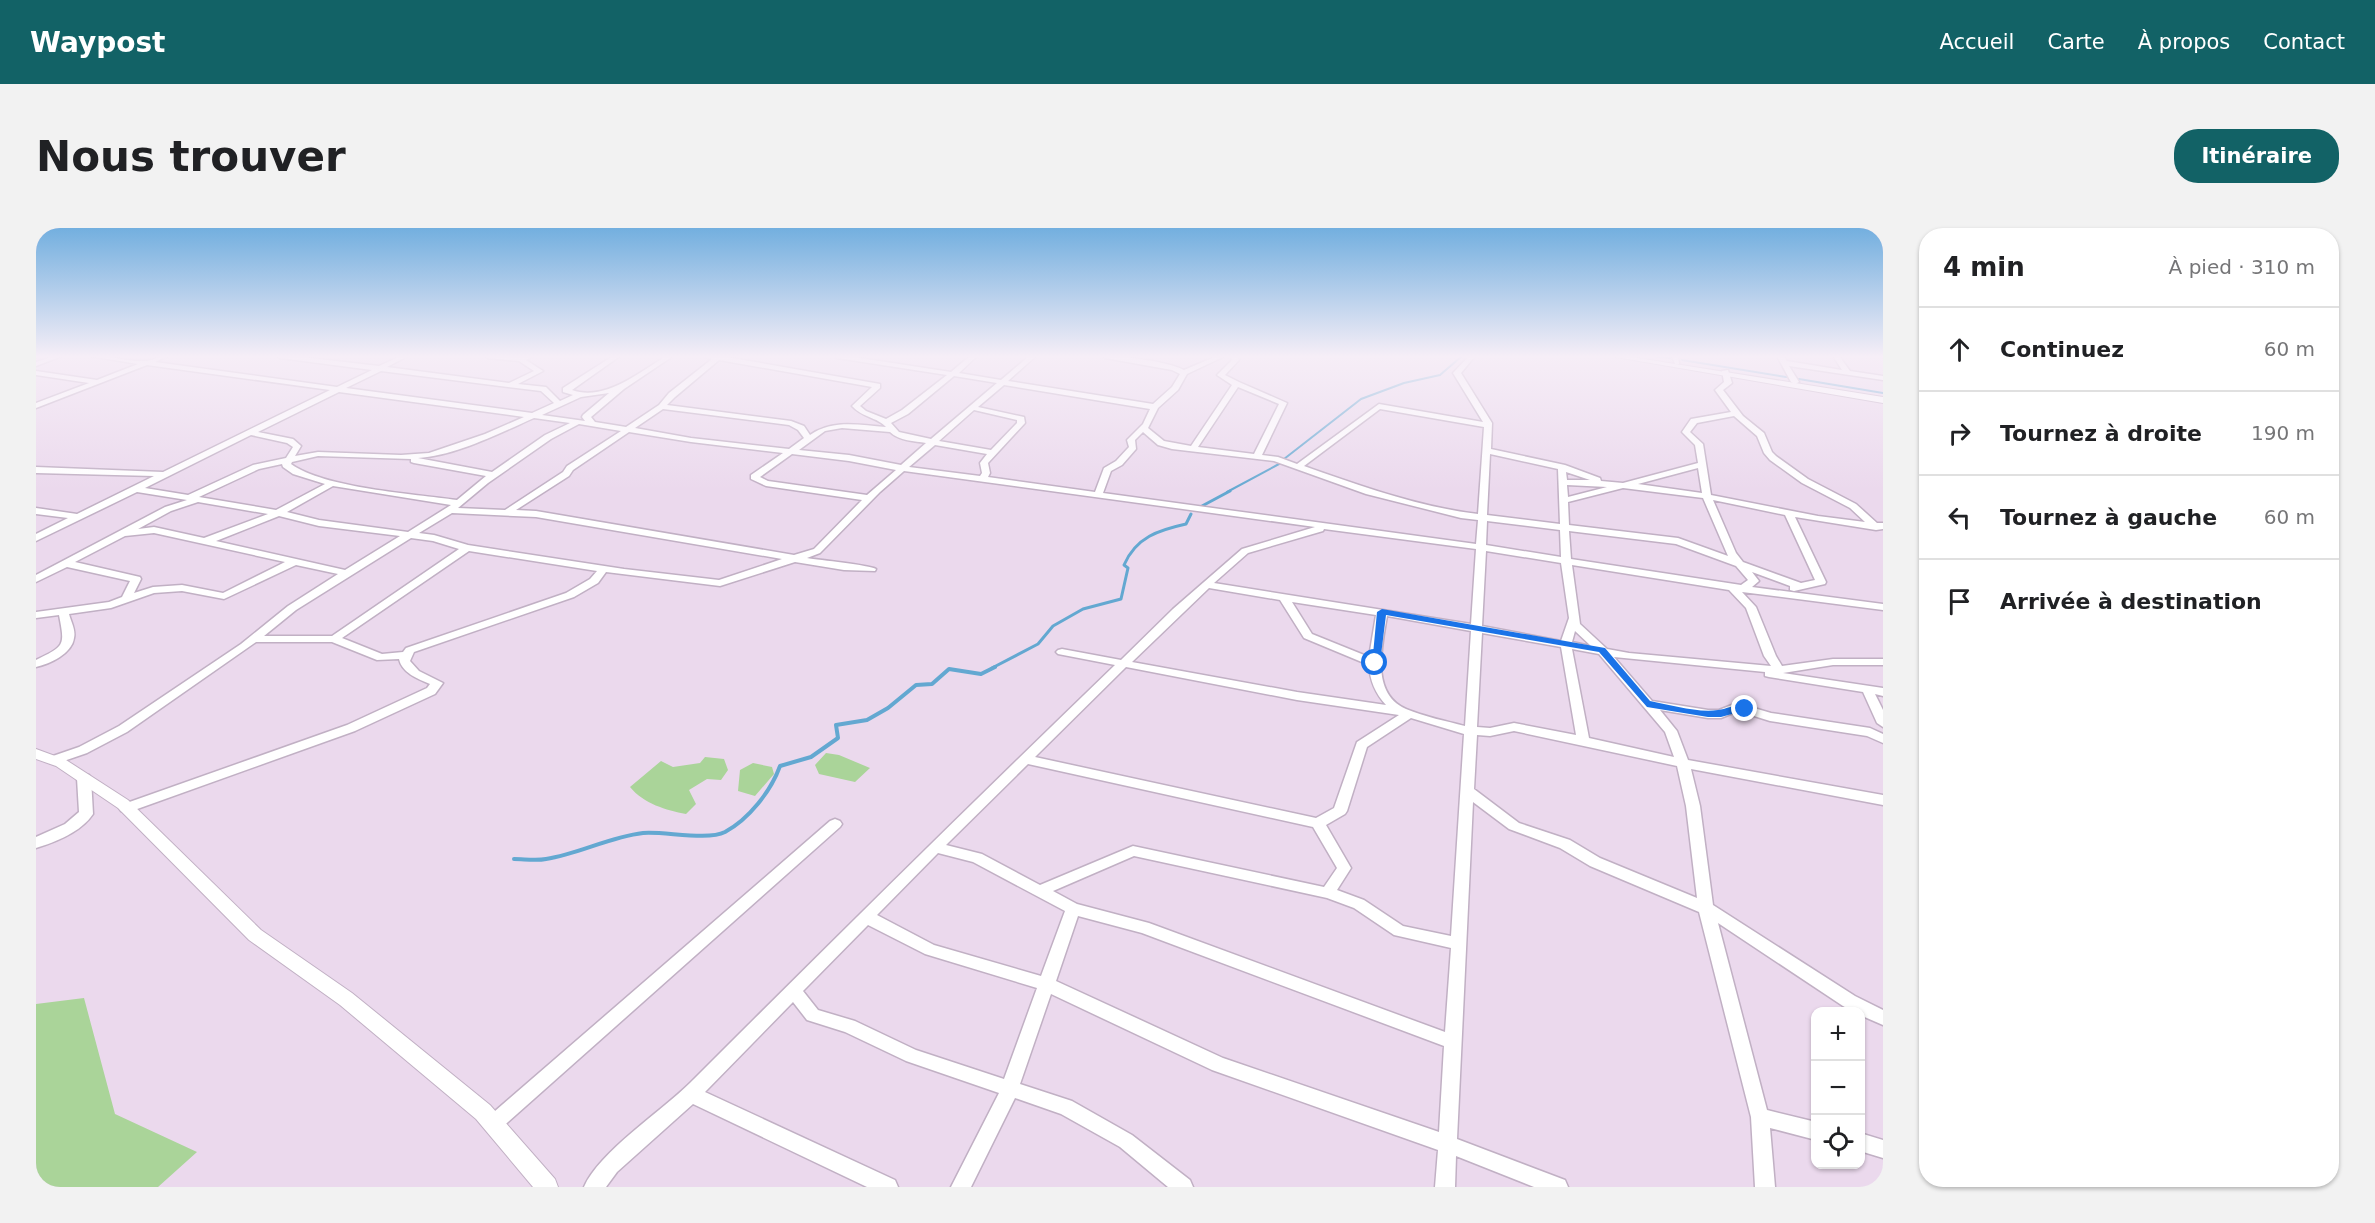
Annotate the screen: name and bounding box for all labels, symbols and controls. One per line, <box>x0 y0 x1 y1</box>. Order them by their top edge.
text: Waypost <box>30 26 166 59</box>
text: Accueil <box>1939 30 2014 54</box>
text: Carte <box>2047 30 2105 54</box>
text: À propos <box>2138 30 2230 54</box>
text: Contact <box>2263 30 2345 54</box>
button: Itinéraire <box>2174 129 2339 183</box>
text: Nous trouver <box>36 132 346 181</box>
text: 4 min <box>1943 252 2025 282</box>
text: À pied · 310 m <box>2169 255 2315 279</box>
icon: ahead <box>1943 333 1976 366</box>
text: Continuez <box>2000 337 2124 362</box>
text: 60 m <box>2264 337 2315 361</box>
icon: right <box>1943 417 1976 450</box>
text: Tournez à droite <box>2000 421 2202 446</box>
text: 190 m <box>2251 421 2315 445</box>
icon: left <box>1943 501 1976 534</box>
text: Tournez à gauche <box>2000 505 2217 530</box>
text: 60 m <box>2264 505 2315 529</box>
icon: arrive <box>1943 585 1976 618</box>
text: Arrivée à destination <box>2000 589 2262 614</box>
route start <box>1361 649 1387 675</box>
route end <box>1731 695 1757 721</box>
map controls <box>1811 1007 1865 1169</box>
button: + <box>1811 1007 1865 1061</box>
button: − <box>1811 1061 1865 1115</box>
button: locate <box>1811 1115 1865 1169</box>

